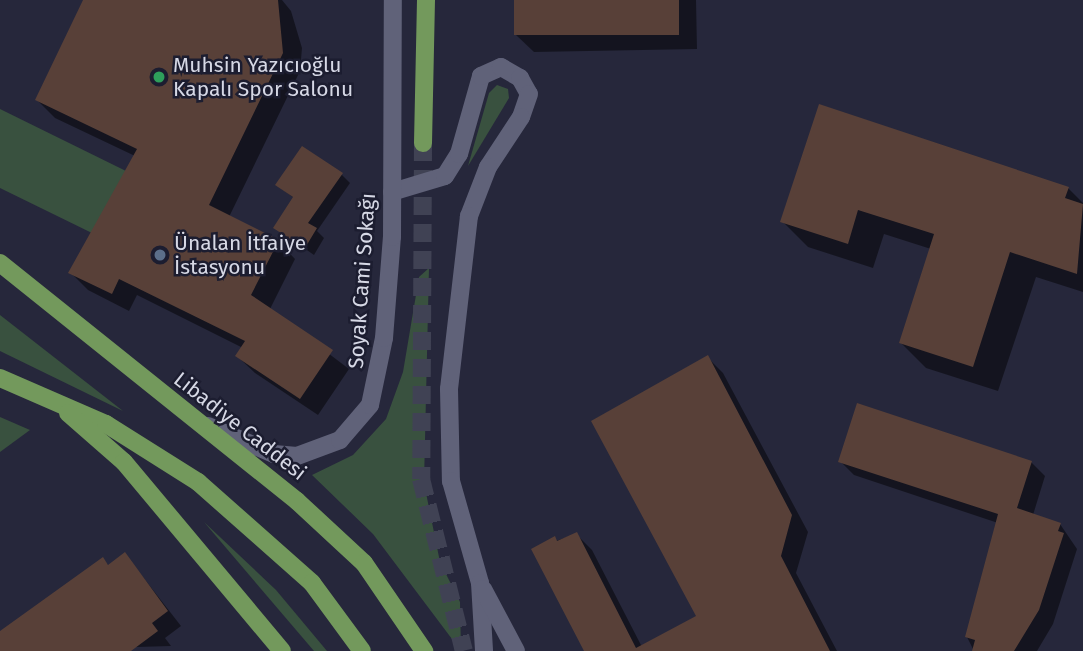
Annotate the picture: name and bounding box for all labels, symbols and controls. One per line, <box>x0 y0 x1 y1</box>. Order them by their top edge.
place label: Muhsin Yazıcıoğlu Kapalı Spor Salonu <box>173 52 353 102</box>
marker: Muhsin Yazıcıoğlu Kapalı Spor Salonu <box>151 69 167 85</box>
street label: Soyak Cami Sokağı <box>343 192 381 370</box>
place label: Ünalan İtfaiye İstasyonu <box>174 230 306 280</box>
marker: Ünalan İtfaiye İstasyonu <box>152 247 168 263</box>
street label: Libadiye Caddesi <box>169 366 311 486</box>

